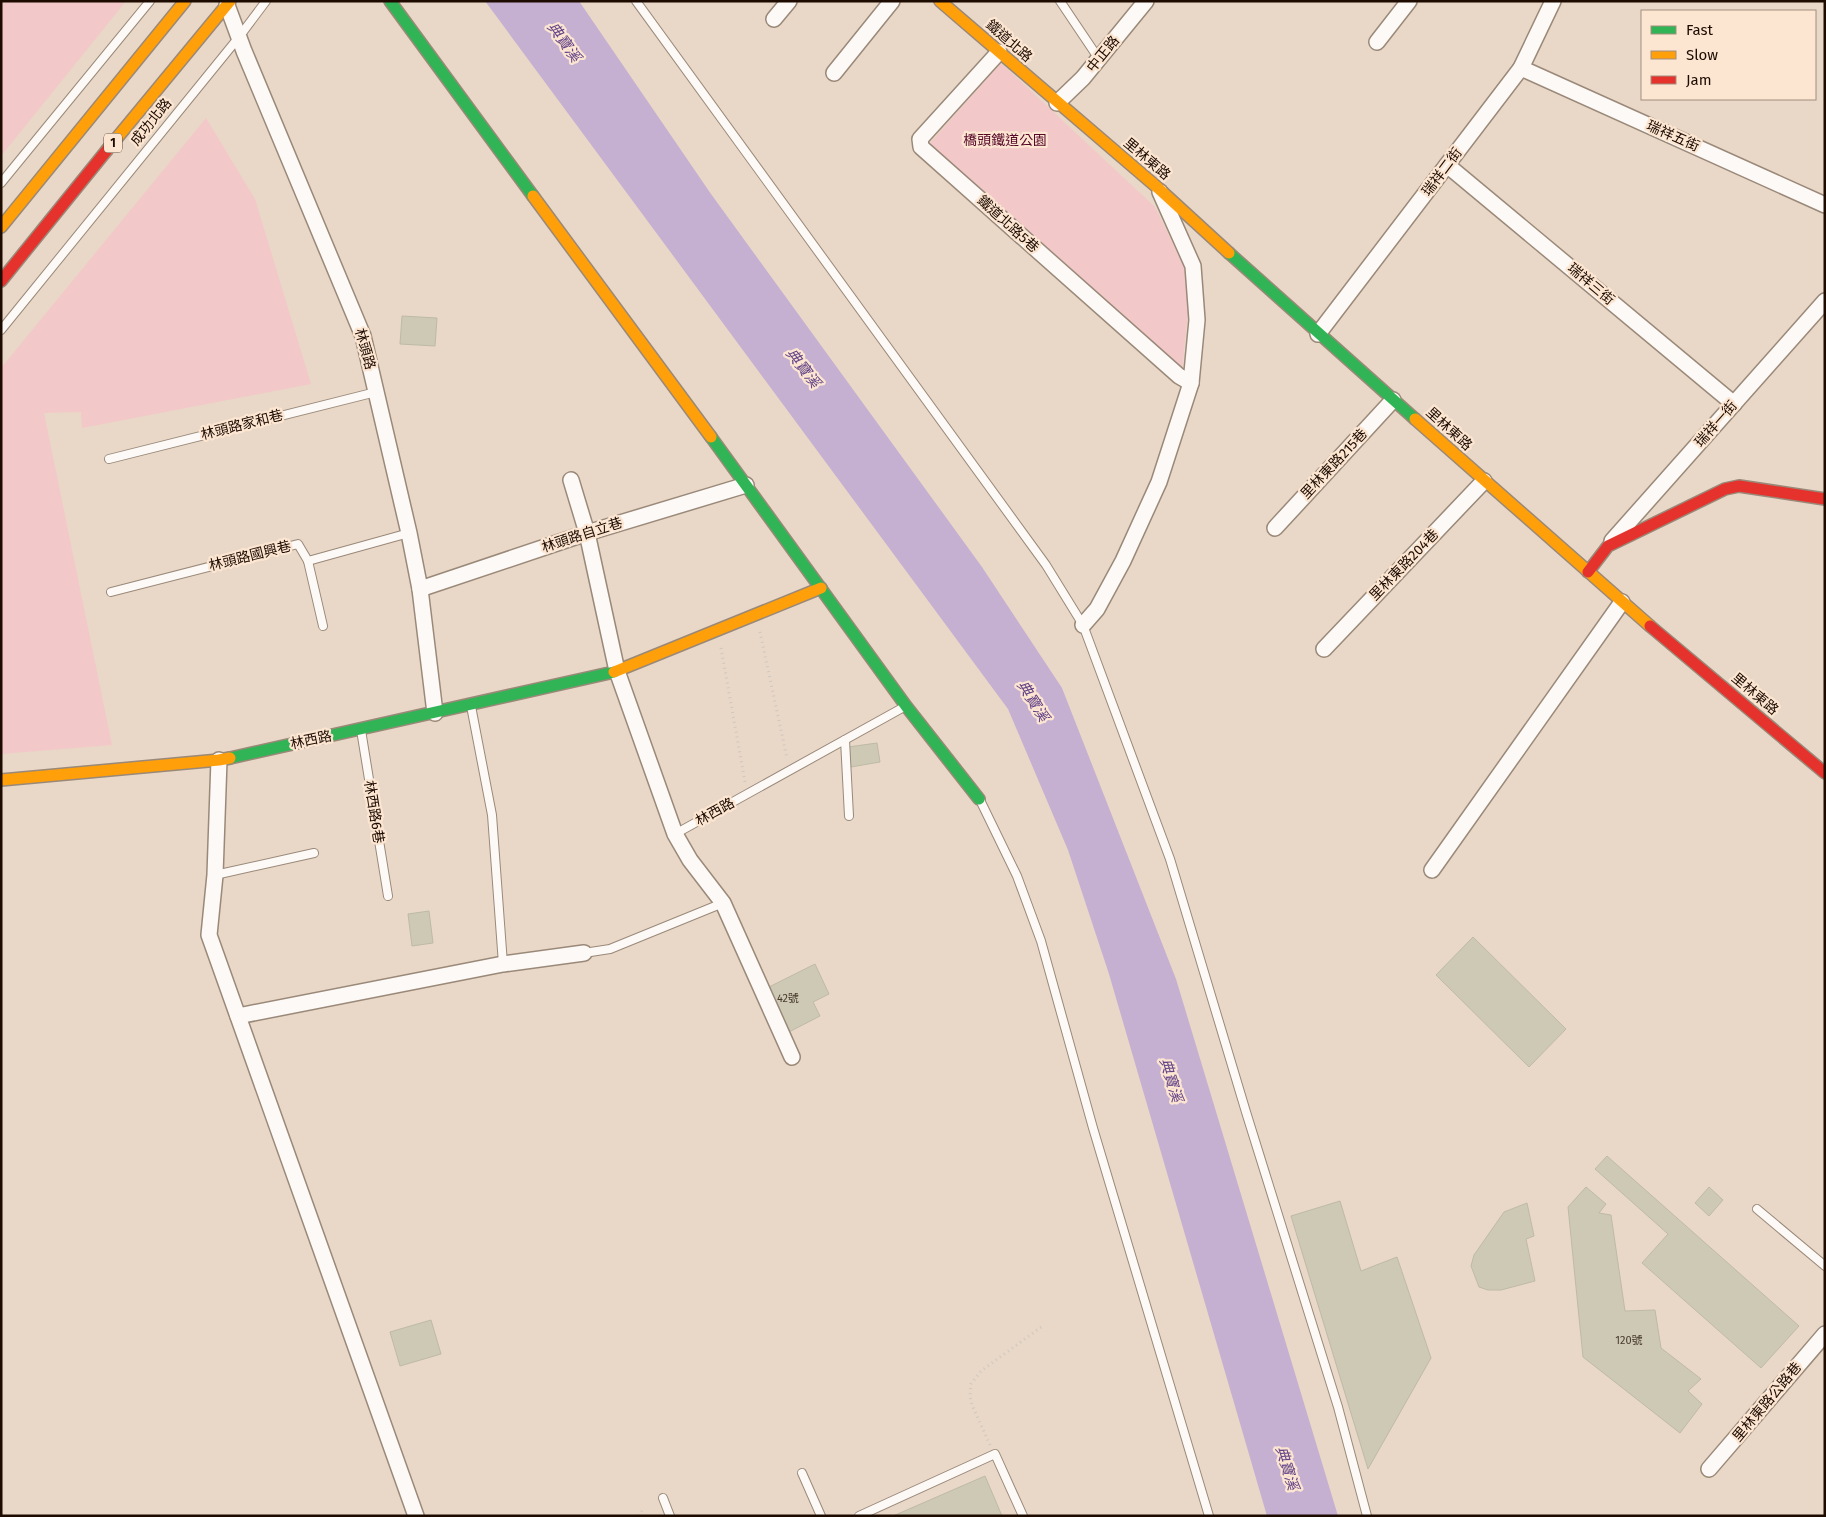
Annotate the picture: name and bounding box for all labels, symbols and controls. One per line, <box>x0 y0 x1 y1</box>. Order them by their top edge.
legend <box>1641 10 1816 100</box>
street label: 鐵道北路 <box>982 16 1036 66</box>
water label: 典寶溪 <box>543 19 586 67</box>
text: Fast <box>1686 21 1713 39</box>
street label: 中正路 <box>1083 32 1123 76</box>
text: Slow <box>1686 46 1718 64</box>
text: Jam <box>1686 71 1712 89</box>
street label: 成功北路 <box>127 95 175 149</box>
street label: 瑞祥五街 <box>1644 117 1702 155</box>
park label: 橋頭鐵道公園 <box>963 132 1047 149</box>
road number: 1 <box>104 134 122 152</box>
street label: 里林東路 <box>1120 134 1174 184</box>
street label: 瑞祥二街 <box>1418 145 1466 199</box>
street label: 鐵道北路5巷 <box>974 192 1042 256</box>
street label: 瑞祥三街 <box>1564 259 1618 309</box>
street label: 林頭路 <box>351 326 379 372</box>
water label: 典寶溪 <box>782 345 825 393</box>
street label: 瑞祥一街 <box>1691 397 1741 451</box>
street label: 里林東路 <box>1423 404 1475 454</box>
street label: 林頭路家和巷 <box>199 407 285 443</box>
street label: 里林東路215巷 <box>1297 425 1371 503</box>
street label: 林頭路自立巷 <box>539 514 625 556</box>
street label: 里林東路204巷 <box>1366 526 1442 604</box>
street label: 林頭路國興巷 <box>207 538 293 574</box>
street label: 里林東路 <box>1728 669 1782 719</box>
water label: 典寶溪 <box>1013 677 1054 727</box>
street label: 林西路 <box>289 727 333 753</box>
street label: 林西路6巷 <box>361 779 387 845</box>
street label: 林西路 <box>693 794 737 830</box>
house number: 42號 <box>777 992 799 1005</box>
water label: 典寶溪 <box>1156 1056 1187 1106</box>
house number: 120號 <box>1615 1334 1643 1347</box>
street label: 里林東路公路巷 <box>1729 1359 1805 1445</box>
water label: 典寶溪 <box>1272 1444 1303 1494</box>

